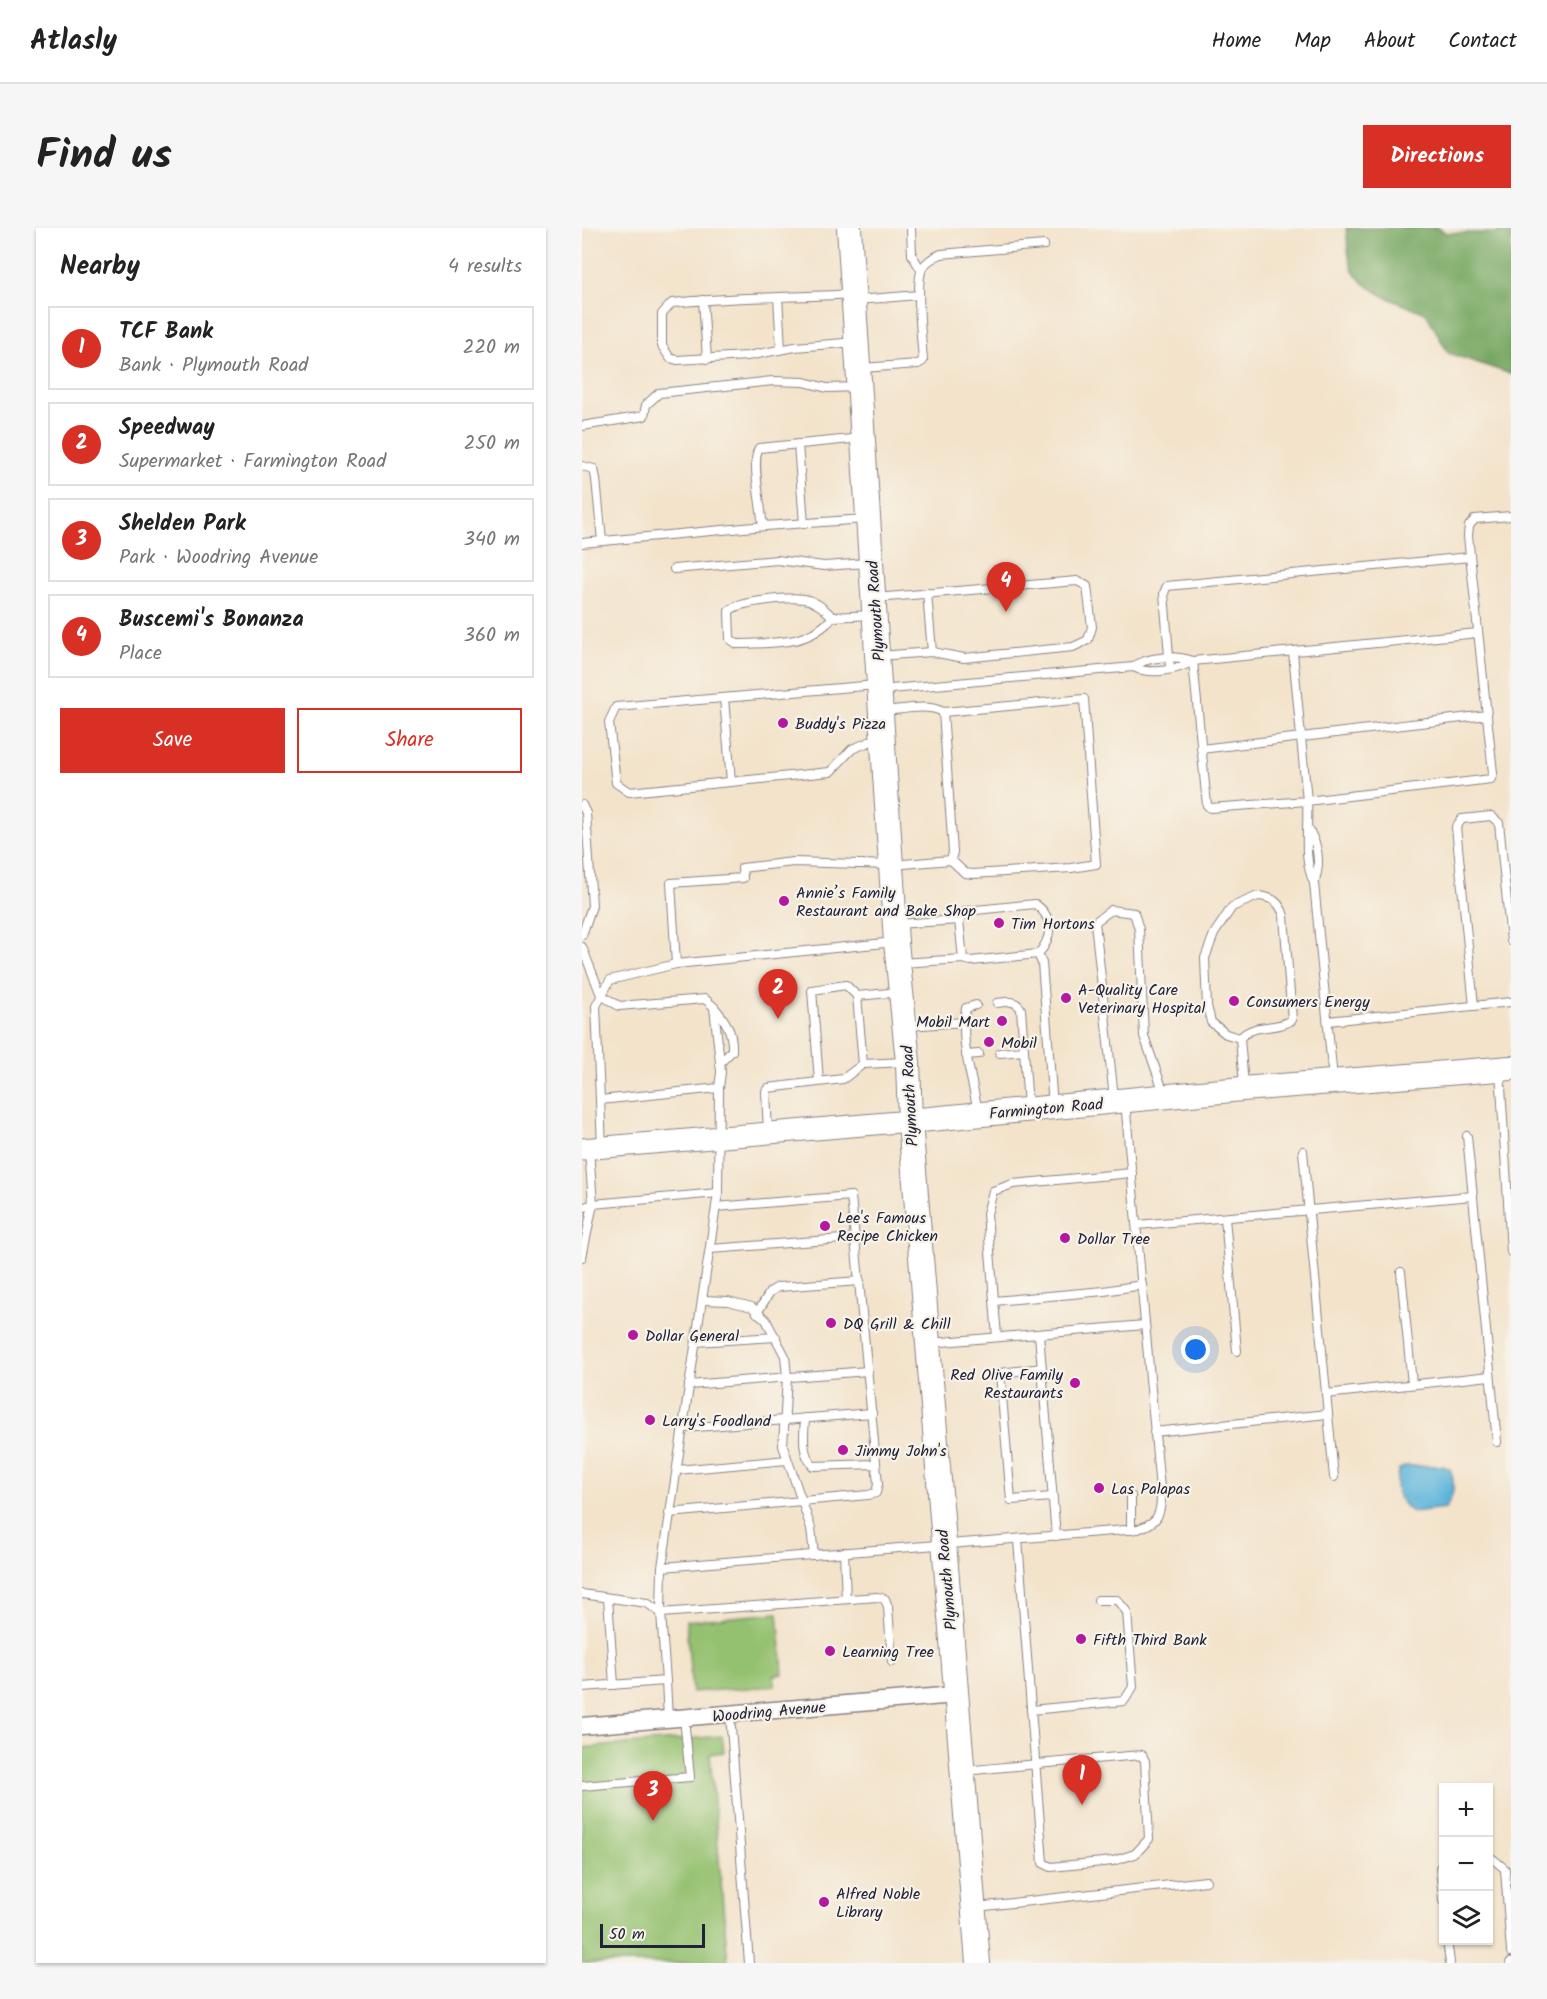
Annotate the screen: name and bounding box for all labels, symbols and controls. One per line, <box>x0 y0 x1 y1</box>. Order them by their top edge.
text: Atlasly <box>30 19 117 64</box>
text: Home <box>1212 25 1261 58</box>
text: Map <box>1294 25 1331 58</box>
text: About <box>1364 25 1415 58</box>
text: Contact <box>1448 25 1517 58</box>
text: Find us <box>36 123 172 190</box>
button: Directions <box>1363 125 1511 188</box>
text: Nearby <box>60 246 140 288</box>
text: 4 results <box>448 251 522 283</box>
text: TCF Bank <box>119 315 213 350</box>
text: 1 <box>78 332 85 364</box>
text: 220 m <box>463 332 520 364</box>
text: Bank · Plymouth Road <box>119 350 308 382</box>
text: Speedway <box>119 411 215 446</box>
text: 2 <box>76 428 87 460</box>
text: 250 m <box>464 428 520 460</box>
text: Supermarket · Farmington Road <box>119 446 386 478</box>
text: Shelden Park <box>119 507 245 542</box>
text: 3 <box>76 524 87 556</box>
text: 340 m <box>464 524 520 556</box>
text: Park · Woodring Avenue <box>119 542 318 574</box>
street label: Plymouth Road <box>860 559 892 662</box>
pin: 4 <box>986 562 1026 612</box>
text: Buscemi's Bonanza <box>119 603 304 638</box>
text: 4 <box>76 620 87 652</box>
text: 360 m <box>464 620 520 652</box>
text: Place <box>119 638 162 670</box>
button: Save <box>60 708 285 773</box>
button: Share <box>297 708 522 773</box>
place label: Buddy's Pizza <box>795 712 886 737</box>
marker: Buddy's Pizza <box>776 716 790 730</box>
place label: Annie’s Family Restaurant and Bake Shop <box>796 881 976 924</box>
marker: Annie’s Family Restaurant and Bake Shop <box>777 894 791 908</box>
place label: Tim Hortons <box>1011 912 1095 937</box>
marker: Tim Hortons <box>992 916 1006 930</box>
pin: 2 <box>758 970 798 1019</box>
place label: A-Quality Care Veterinary Hospital <box>1078 978 1205 1021</box>
place label: Consumers Energy <box>1246 990 1370 1015</box>
marker: A-Quality Care Veterinary Hospital <box>1059 991 1073 1005</box>
marker: Consumers Energy <box>1227 994 1241 1008</box>
place label: Mobil Mart <box>916 1010 991 1035</box>
marker: Mobil Mart <box>995 1014 1009 1028</box>
place label: Mobil <box>1001 1031 1037 1056</box>
marker: Mobil <box>982 1035 996 1049</box>
street label: Plymouth Road <box>895 1044 926 1147</box>
street label: Farmington Road <box>988 1092 1105 1127</box>
place label: Lee's Famous Recipe Chicken <box>837 1206 938 1249</box>
marker: Lee's Famous Recipe Chicken <box>818 1219 832 1233</box>
place label: Dollar Tree <box>1077 1227 1150 1252</box>
marker: Dollar Tree <box>1058 1231 1072 1245</box>
place label: DQ Grill & Chill <box>843 1312 951 1337</box>
marker: DQ Grill & Chill <box>824 1316 838 1330</box>
place label: Dollar General <box>645 1324 739 1349</box>
marker: Dollar General <box>626 1328 640 1342</box>
your location <box>1181 1335 1210 1364</box>
place label: Red Olive Family Restaurants <box>950 1363 1063 1406</box>
marker: Red Olive Family Restaurants <box>1068 1376 1082 1390</box>
place label: Larry's Foodland <box>662 1409 772 1434</box>
marker: Larry's Foodland <box>643 1413 657 1427</box>
place label: Jimmy John's <box>855 1439 947 1464</box>
marker: Jimmy John's <box>836 1443 850 1457</box>
place label: Las Palapas <box>1111 1477 1190 1502</box>
marker: Las Palapas <box>1092 1481 1106 1495</box>
street label: Plymouth Road <box>931 1527 964 1631</box>
place label: Fifth Third Bank <box>1093 1628 1207 1653</box>
marker: Fifth Third Bank <box>1074 1632 1088 1646</box>
place label: Learning Tree <box>842 1640 934 1665</box>
marker: Learning Tree <box>823 1644 837 1658</box>
street label: Woodring Avenue <box>711 1695 827 1730</box>
pin: 1 <box>1062 1756 1102 1805</box>
pin: 3 <box>634 1772 672 1821</box>
map controls <box>1439 1783 1493 1945</box>
button: + <box>1439 1783 1493 1837</box>
button: − <box>1439 1837 1493 1891</box>
place label: Alfred Noble Library <box>836 1882 920 1925</box>
button: layers <box>1439 1891 1493 1945</box>
marker: Alfred Noble Library <box>817 1895 831 1909</box>
scale bar <box>600 1921 705 1948</box>
text: 50 m <box>609 1922 645 1947</box>

